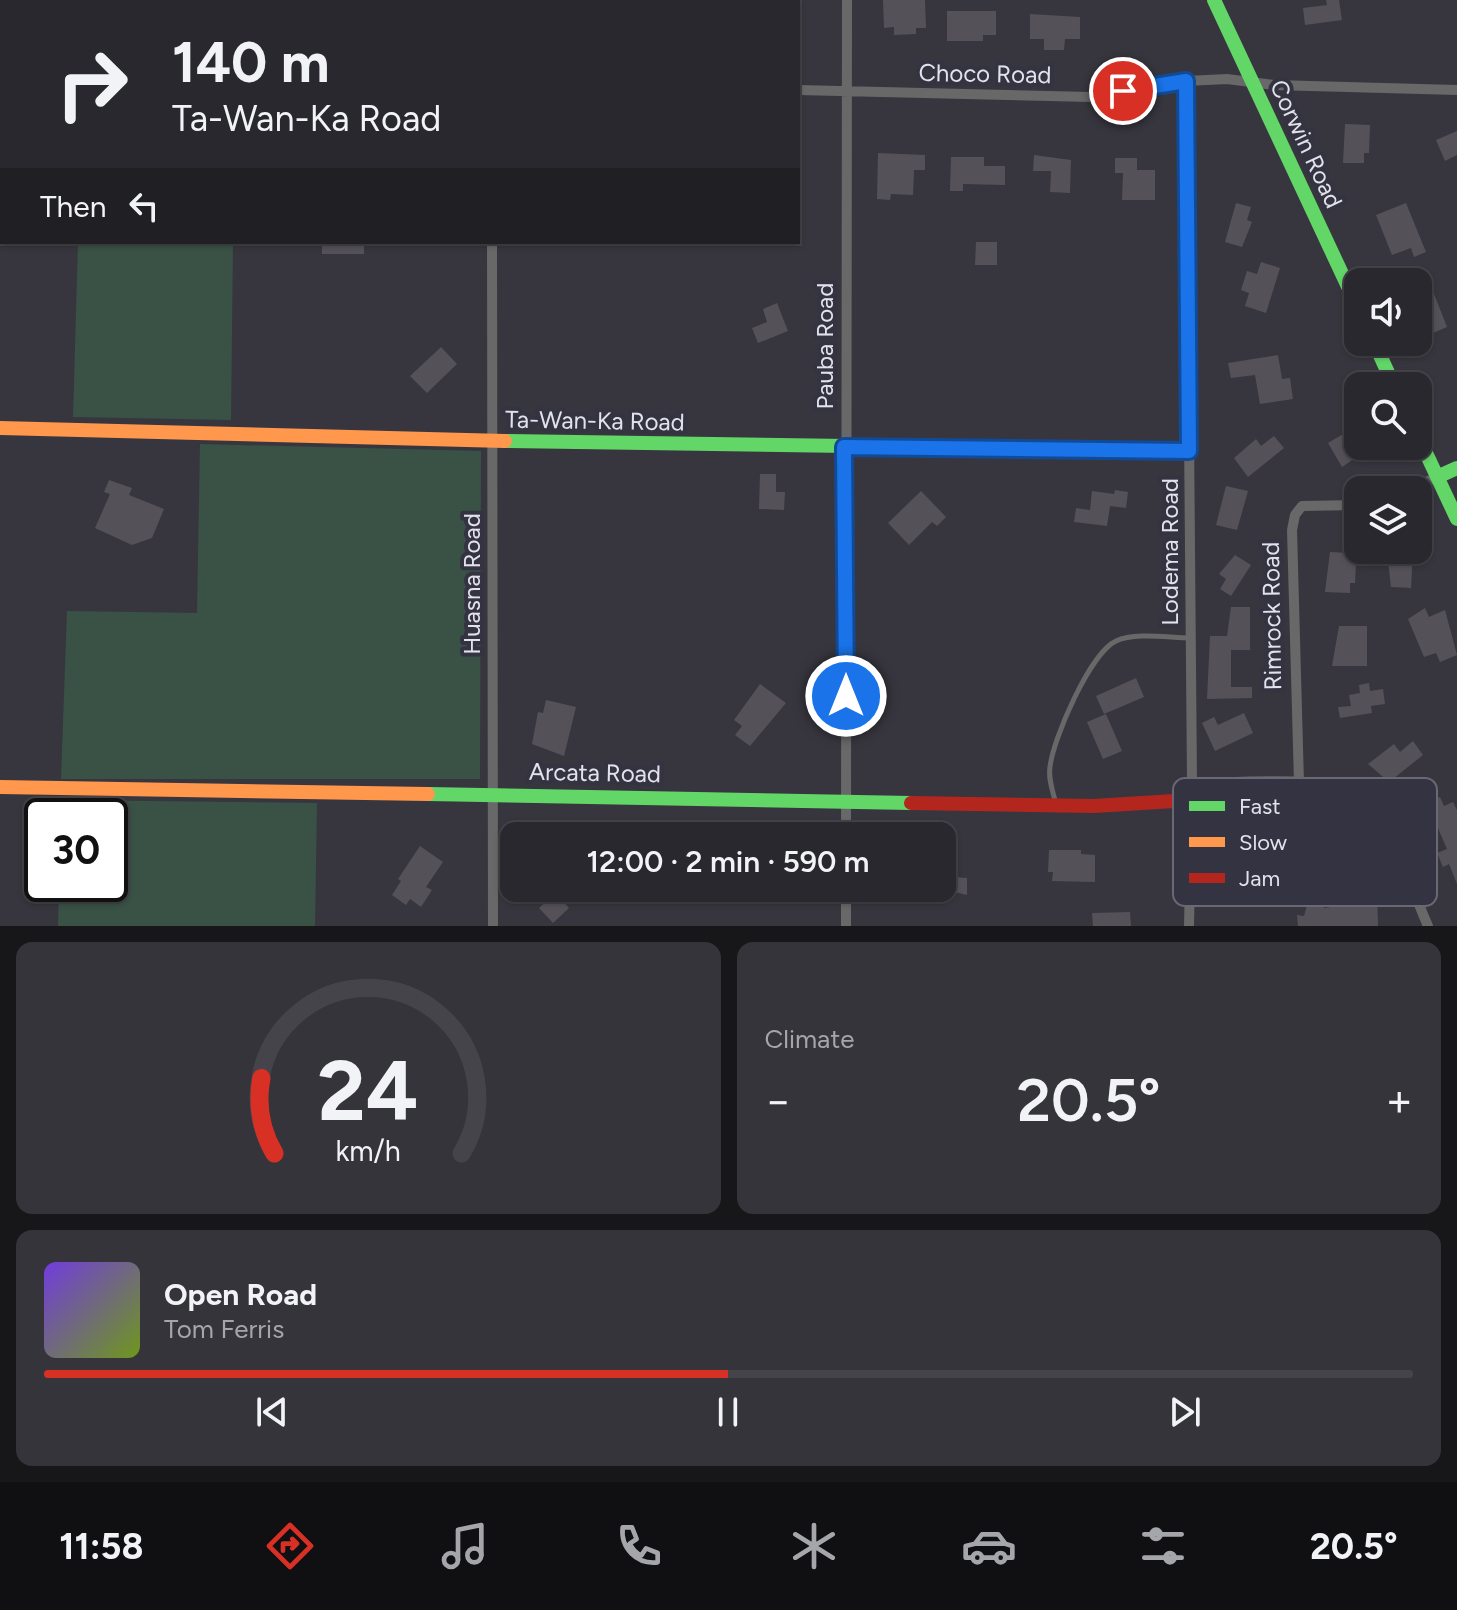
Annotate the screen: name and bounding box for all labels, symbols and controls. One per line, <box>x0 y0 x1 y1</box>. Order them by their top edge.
text: 140 m <box>172 29 330 96</box>
icon: right <box>40 32 144 136</box>
pin <box>1089 57 1157 125</box>
street label: Choco Road <box>918 58 1052 89</box>
icon: arrive <box>1101 69 1145 113</box>
street label: Corwin Road <box>1264 75 1349 213</box>
text: Ta-Wan-Ka Road <box>172 97 441 140</box>
icon: left <box>122 184 166 228</box>
text: Then <box>40 188 106 225</box>
map controls <box>1344 268 1432 564</box>
button: sound <box>1344 268 1432 356</box>
street label: Pauba Road <box>810 283 839 409</box>
button: search <box>1344 372 1432 460</box>
street label: Ta-Wan-Ka Road <box>505 404 685 437</box>
button: layers <box>1344 476 1432 564</box>
street label: Lodema Road <box>1155 478 1184 626</box>
street label: Huasna Road <box>457 513 486 655</box>
street label: Rimrock Road <box>1256 541 1287 691</box>
position arrow <box>804 654 888 738</box>
street label: Arcata Road <box>529 757 661 788</box>
legend <box>1173 778 1437 906</box>
text: Fast <box>1239 793 1281 820</box>
speed limit sign: 30 <box>24 798 128 902</box>
text: Slow <box>1239 829 1288 856</box>
text: 12:00 · 2 min · 590 m <box>586 843 870 880</box>
text: Jam <box>1239 865 1280 892</box>
text: Climate <box>765 1023 854 1055</box>
text: 24 <box>318 1041 419 1141</box>
text: 20.5° <box>1017 1064 1161 1136</box>
text: − <box>765 1074 792 1127</box>
text: + <box>1386 1074 1413 1127</box>
text: km/h <box>336 1134 401 1168</box>
text: Open Road <box>164 1276 317 1313</box>
text: Tom Ferris <box>164 1313 284 1345</box>
icon: previous <box>250 1390 294 1434</box>
icon: pause <box>706 1390 750 1434</box>
icon: next <box>1163 1390 1207 1434</box>
icon: directions <box>262 1518 318 1574</box>
icon: music <box>437 1518 493 1574</box>
icon: phone <box>611 1518 667 1574</box>
icon: climate <box>786 1518 842 1574</box>
icon: car <box>961 1518 1017 1574</box>
icon: filters <box>1135 1518 1191 1574</box>
text: 11:58 <box>59 1525 143 1568</box>
text: 20.5° <box>1310 1525 1398 1568</box>

